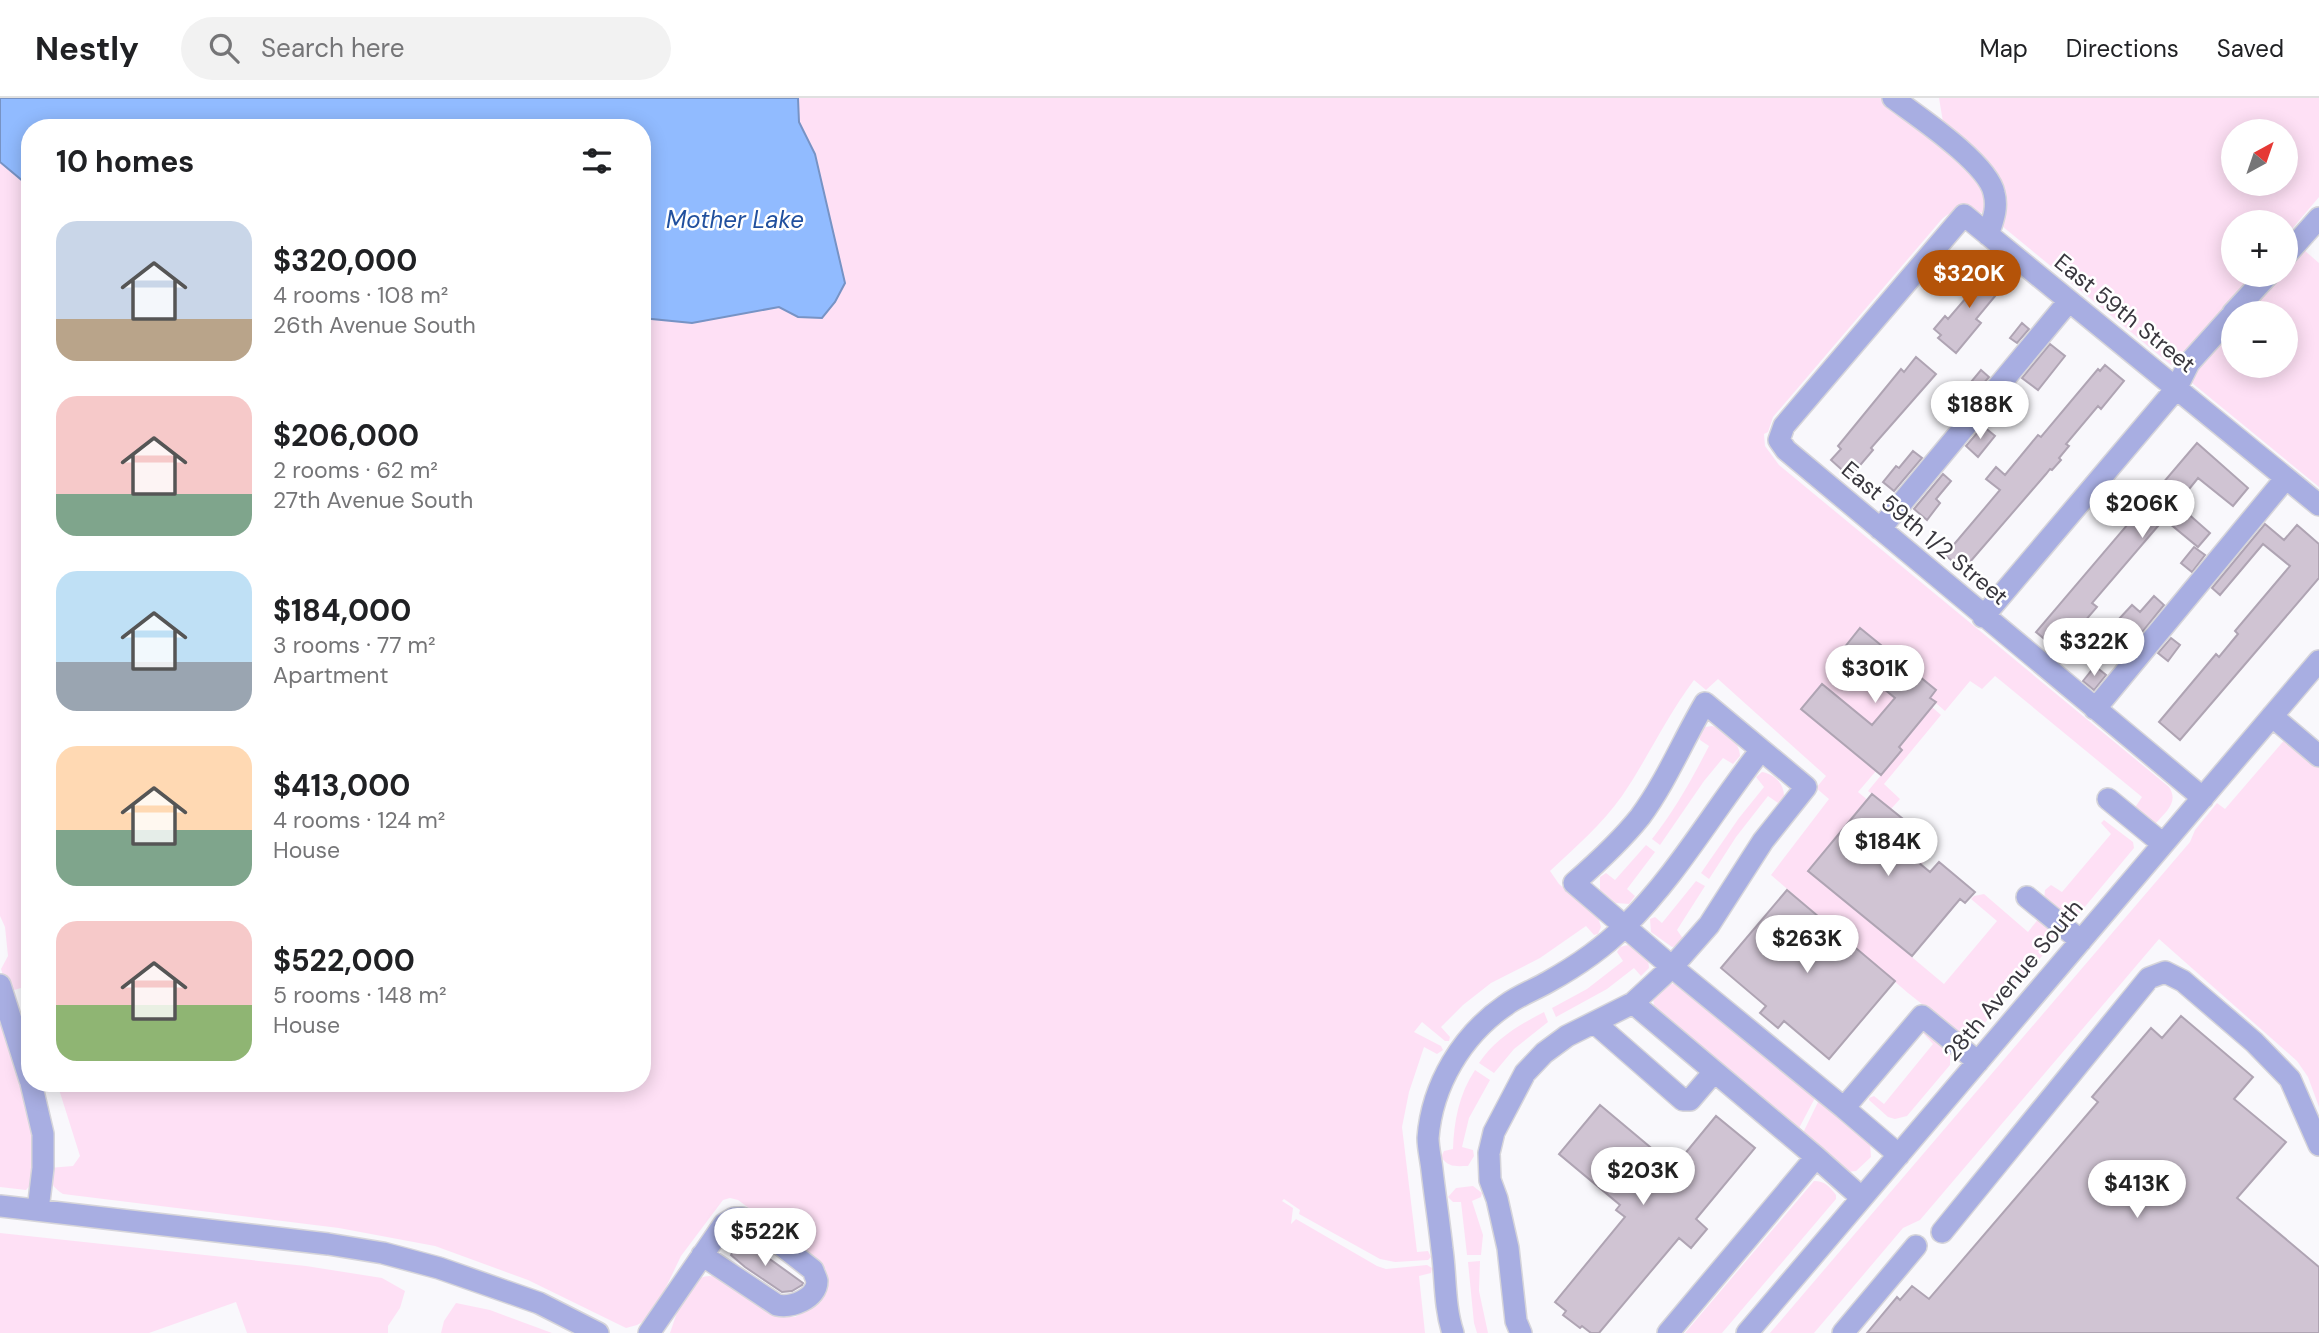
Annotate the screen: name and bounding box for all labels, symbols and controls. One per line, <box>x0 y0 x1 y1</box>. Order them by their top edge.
search box <box>181 17 671 80</box>
text: Nestly <box>35 27 139 70</box>
icon: search <box>205 29 243 67</box>
text: Search here <box>261 31 405 65</box>
text: Map <box>1980 33 2028 64</box>
text: Directions <box>2066 33 2179 64</box>
text: Saved <box>2217 33 2284 64</box>
north arrow <box>2221 119 2298 196</box>
map controls <box>2221 119 2298 378</box>
text: 10 homes <box>56 142 194 181</box>
icon: filters <box>578 142 616 180</box>
water label: Mother Lake <box>666 204 804 235</box>
button: + <box>2221 210 2298 287</box>
text: $320,000 <box>273 241 417 280</box>
street label: East 59th Street <box>2048 247 2202 379</box>
icon: home <box>112 249 196 333</box>
pin: $320K <box>1920 250 2018 310</box>
text: $320K <box>1933 258 2005 288</box>
text: 4 rooms · 108 m² <box>273 280 448 310</box>
button: − <box>2221 301 2298 378</box>
text: 26th Avenue South <box>273 310 476 340</box>
pin: $188K <box>1931 382 2029 441</box>
text: $188K <box>1947 389 2013 419</box>
text: $206,000 <box>273 416 419 455</box>
icon: home <box>112 424 196 508</box>
street label: East 59th 1/2 Street <box>1835 454 2015 612</box>
text: 2 rooms · 62 m² <box>273 455 438 485</box>
pin: $206K <box>2093 480 2191 540</box>
text: 27th Avenue South <box>273 485 473 515</box>
text: $206K <box>2106 488 2178 518</box>
text: $184,000 <box>273 591 411 630</box>
icon: home <box>112 599 196 683</box>
pin: $322K <box>2045 618 2143 678</box>
text: $322K <box>2059 626 2129 656</box>
text: 3 rooms · 77 m² <box>273 630 436 660</box>
pin: $301K <box>1826 646 1924 705</box>
text: $301K <box>1841 653 1909 683</box>
text: Apartment <box>273 660 388 690</box>
text: $413,000 <box>273 766 410 805</box>
icon: home <box>112 774 196 858</box>
text: 4 rooms · 124 m² <box>273 805 445 835</box>
pin: $184K <box>1839 818 1937 878</box>
text: $184K <box>1855 826 1921 856</box>
text: House <box>273 835 340 865</box>
street label: 28th Avenue South <box>1937 893 2089 1067</box>
pin: $263K <box>1758 916 1856 975</box>
text: $263K <box>1772 923 1842 953</box>
text: $522,000 <box>273 941 415 980</box>
icon: home <box>112 949 196 1033</box>
text: 5 rooms · 148 m² <box>273 980 447 1010</box>
text: House <box>273 1010 340 1040</box>
pin: $203K <box>1594 1148 1692 1207</box>
text: $203K <box>1607 1155 1679 1185</box>
pin: $413K <box>2088 1160 2186 1220</box>
text: $413K <box>2104 1168 2170 1198</box>
pin: $522K <box>716 1208 814 1268</box>
text: $522K <box>730 1216 800 1246</box>

